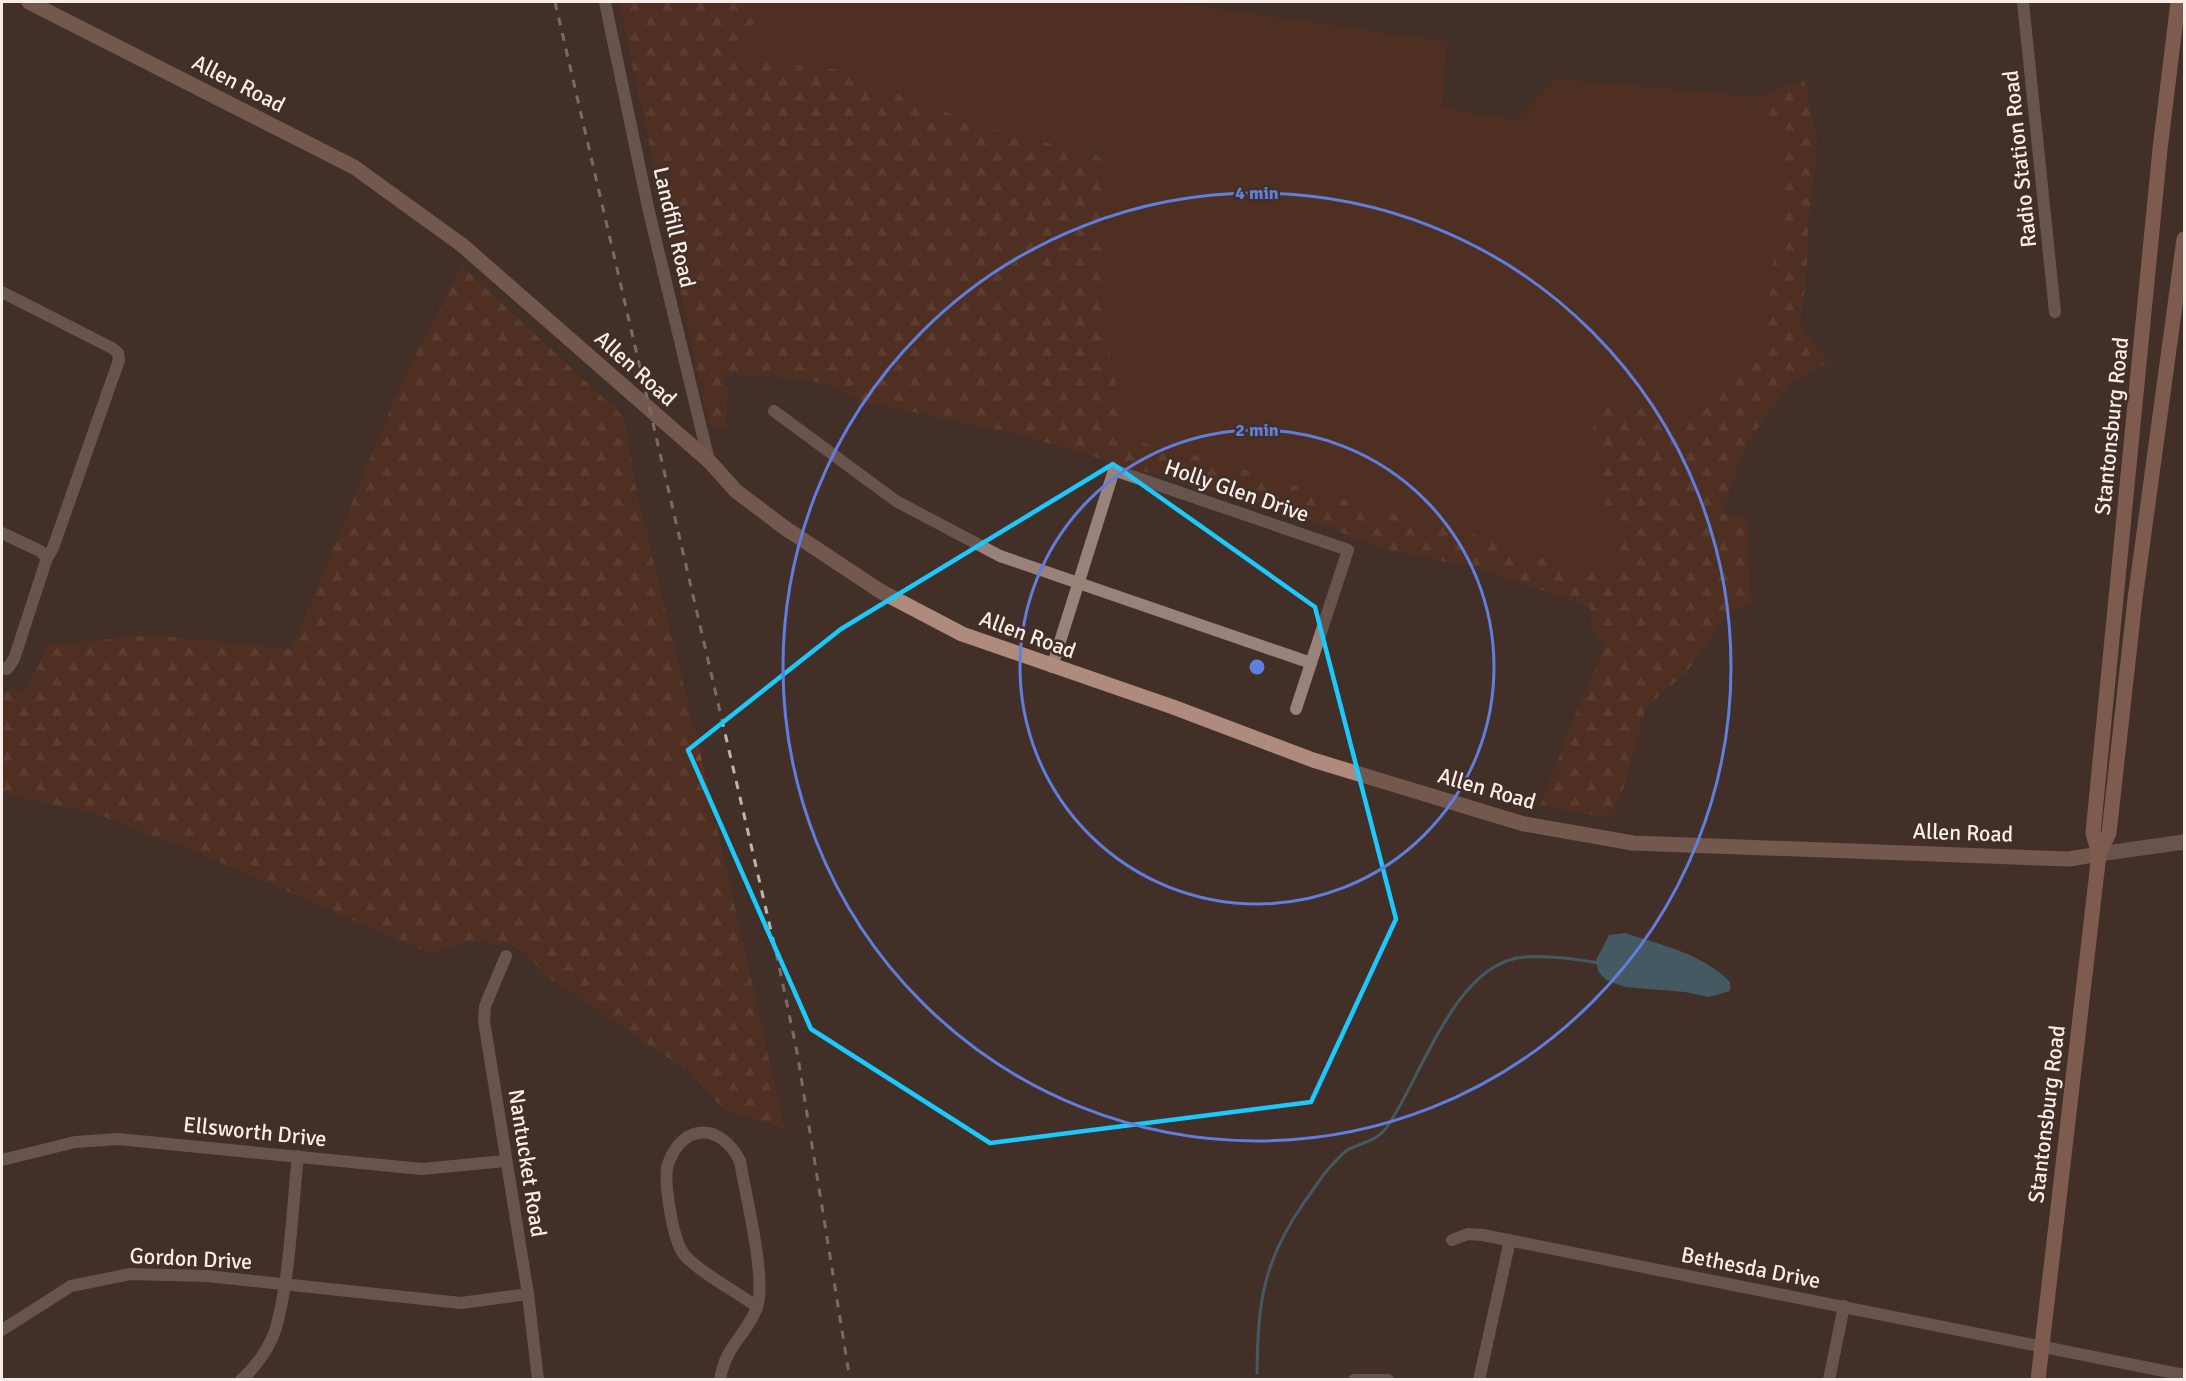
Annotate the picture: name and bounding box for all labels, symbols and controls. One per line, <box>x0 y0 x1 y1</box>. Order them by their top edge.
street label: Allen Road <box>188 49 290 118</box>
street label: Radio Station Road <box>1997 69 2042 249</box>
street label: Landfill Road <box>647 164 702 290</box>
text: 4 min <box>1235 182 1279 204</box>
street label: Allen Road <box>589 325 682 412</box>
street label: Stantonsburg Road <box>2089 336 2134 516</box>
text: 2 min <box>1235 419 1279 441</box>
street label: Holly Glen Drive <box>1161 453 1313 528</box>
street label: Allen Road <box>976 605 1080 664</box>
centre of rings <box>1247 657 1267 677</box>
street label: Allen Road <box>1435 762 1539 815</box>
street label: Allen Road <box>1912 817 2014 848</box>
street label: Stantonsburg Road <box>2022 1024 2071 1204</box>
street label: Nantucket Road <box>502 1087 553 1239</box>
street label: Ellsworth Drive <box>182 1111 328 1152</box>
street label: Bethesda Drive <box>1679 1241 1823 1294</box>
street label: Gordon Drive <box>129 1242 253 1275</box>

